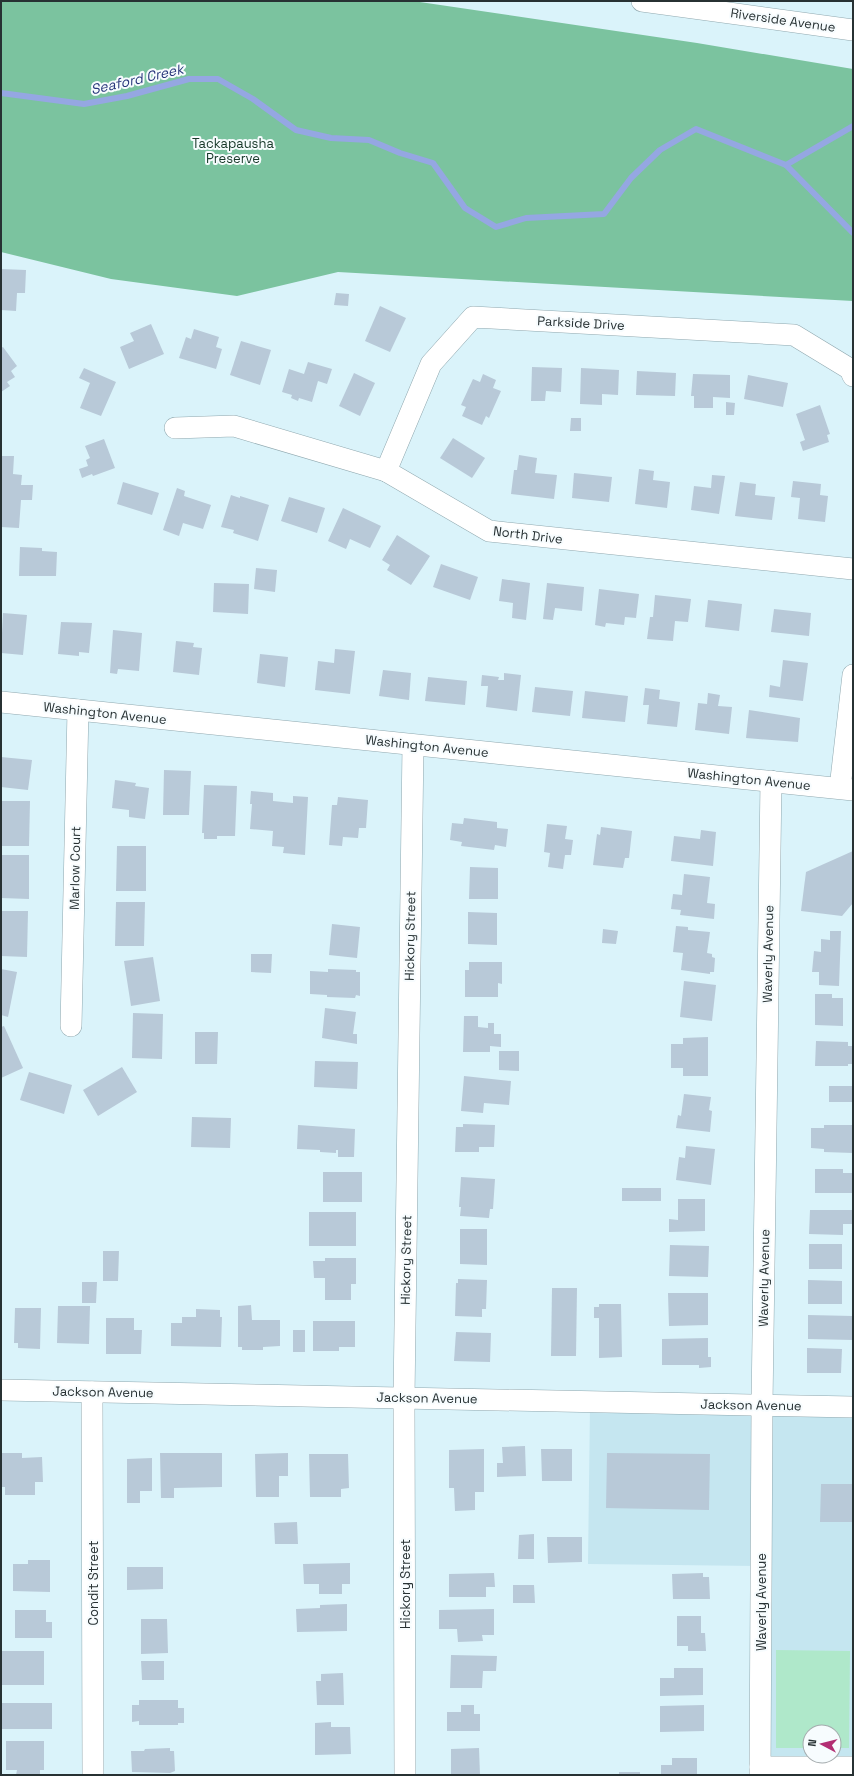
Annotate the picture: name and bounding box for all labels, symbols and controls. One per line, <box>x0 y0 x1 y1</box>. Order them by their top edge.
street label: Riverside Avenue <box>729 4 837 36</box>
water label: Seaford Creek <box>89 59 187 98</box>
park label: Tackapausha Preserve <box>192 135 274 167</box>
street label: Parkside Drive <box>537 312 625 334</box>
street label: North Drive <box>492 522 564 548</box>
street label: Washington Avenue <box>43 698 167 728</box>
street label: Washington Avenue <box>365 731 489 761</box>
street label: Washington Avenue <box>687 764 811 794</box>
street label: Marlow Court <box>66 826 84 910</box>
street label: Hickory Street <box>401 891 419 981</box>
street label: Waverly Avenue <box>759 905 777 1003</box>
street label: Hickory Street <box>397 1215 415 1305</box>
street label: Waverly Avenue <box>755 1229 773 1327</box>
street label: Jackson Avenue <box>52 1383 154 1401</box>
street label: Jackson Avenue <box>376 1389 478 1407</box>
street label: Jackson Avenue <box>700 1396 802 1414</box>
street label: Hickory Street <box>397 1539 414 1629</box>
street label: Condit Street <box>85 1541 102 1625</box>
street label: Waverly Avenue <box>753 1553 770 1651</box>
north arrow <box>802 1724 842 1764</box>
text: N <box>805 1738 819 1747</box>

